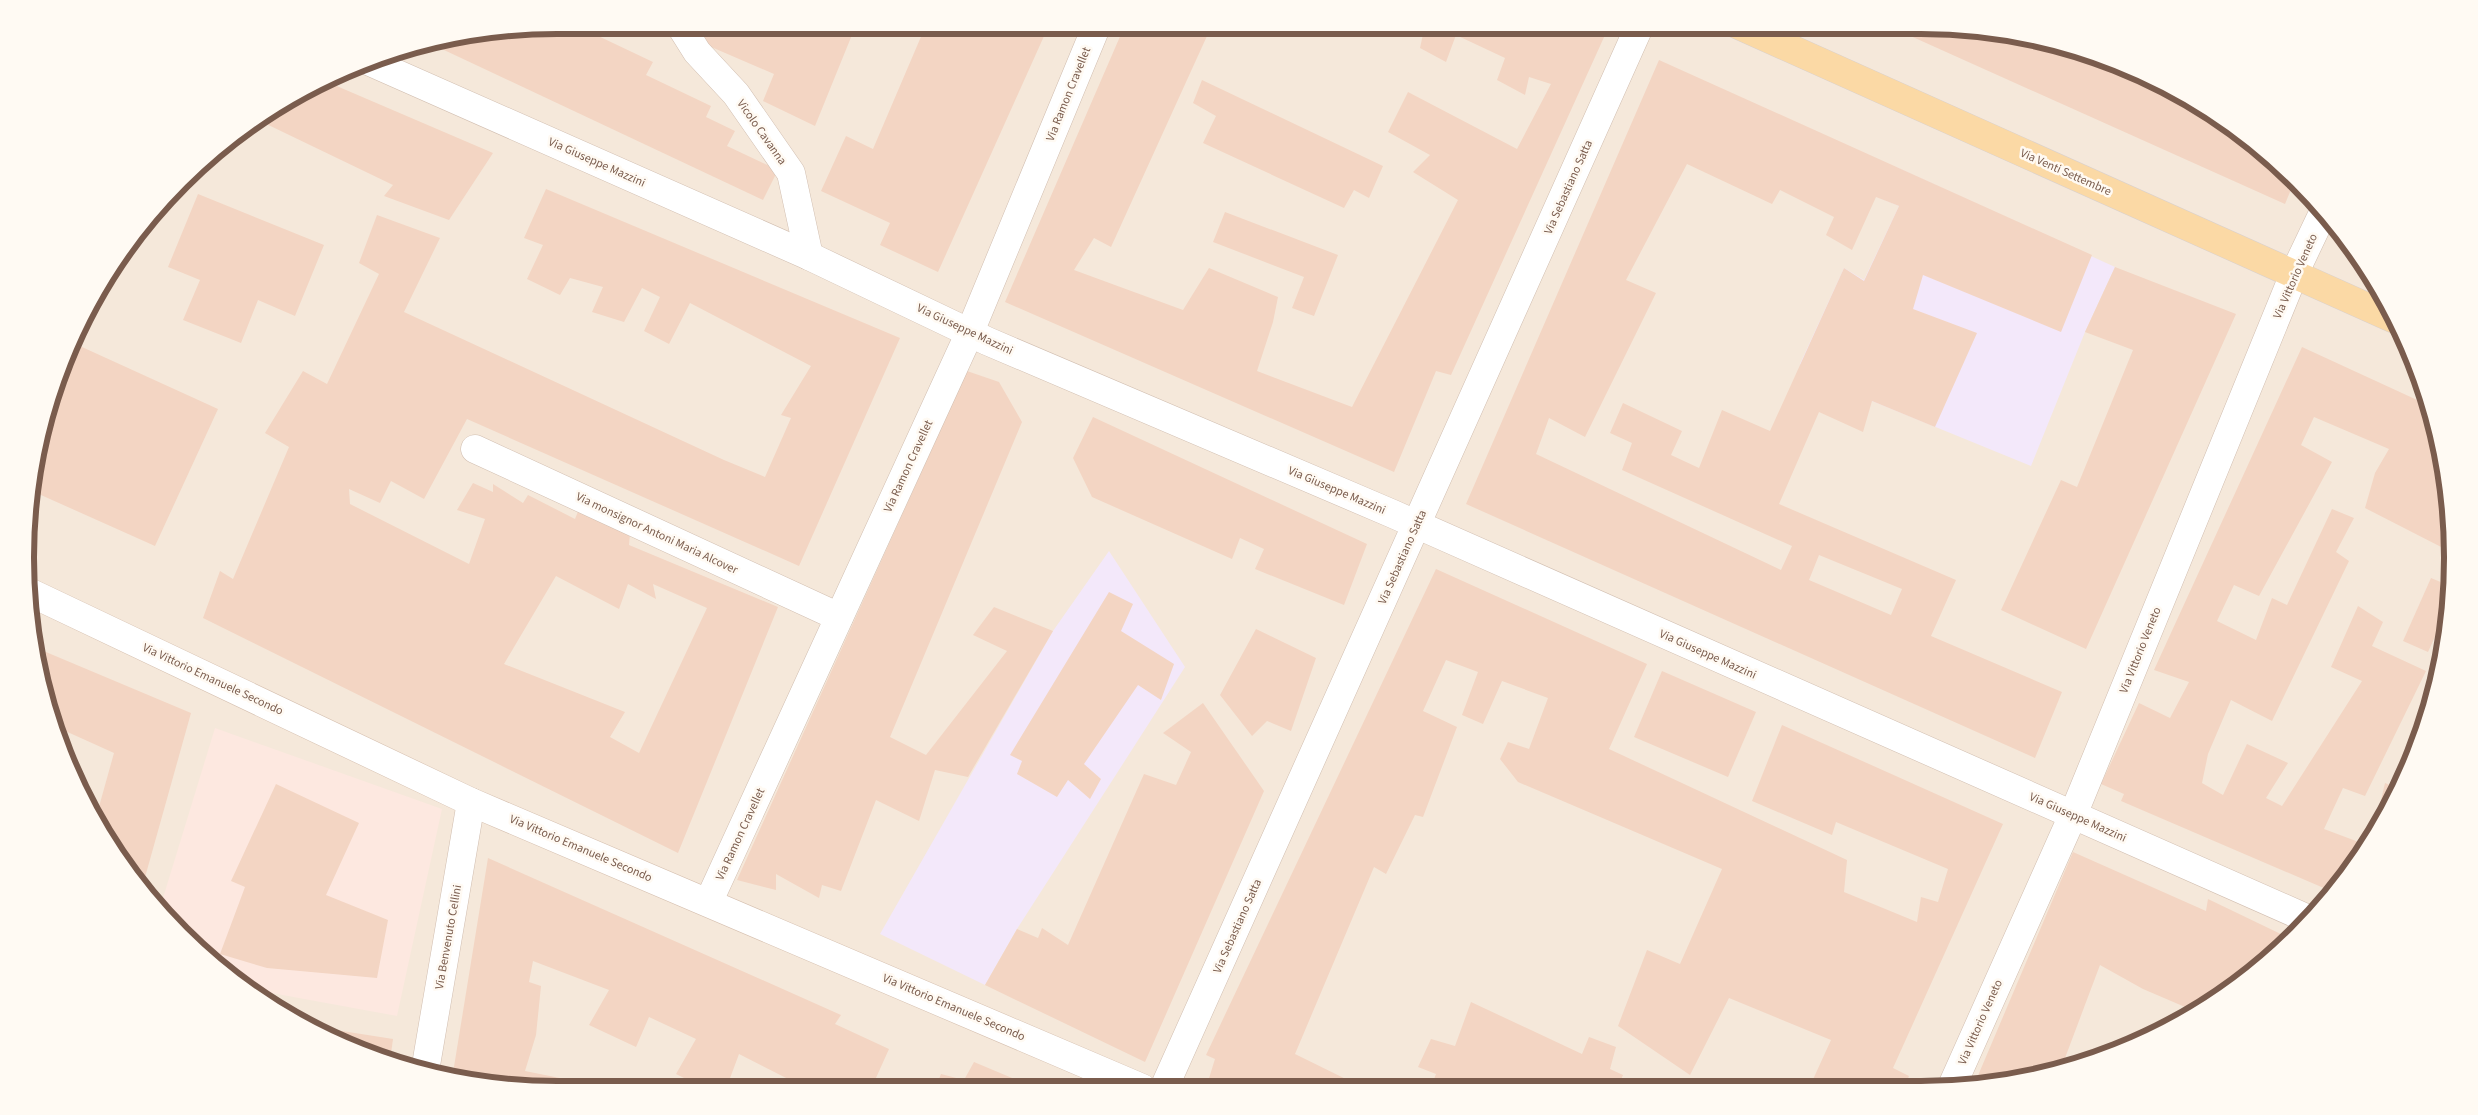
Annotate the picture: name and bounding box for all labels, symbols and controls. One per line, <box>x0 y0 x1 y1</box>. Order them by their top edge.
street label: Via Ramon Cravellet <box>1042 45 1095 144</box>
street label: Vicolo Cavanna <box>733 96 790 168</box>
street label: Via Giuseppe Mazzini <box>546 133 648 192</box>
street label: Via Sebastiano Satta <box>1540 137 1597 237</box>
street label: Via Venti Settembre <box>2018 145 2114 200</box>
street label: Via Vittorio Veneto <box>2269 231 2322 322</box>
street label: Via Giuseppe Mazzini <box>914 300 1016 359</box>
street label: Via Ramon Cravellet <box>880 417 937 515</box>
street label: Via Giuseppe Mazzini <box>1285 462 1388 519</box>
street label: Via monsignor Antoni Maria Alcover <box>573 488 741 579</box>
street label: Via Sebastiano Satta <box>1374 507 1431 607</box>
street label: Via Vittorio Veneto <box>2115 604 2166 696</box>
street label: Via Giuseppe Mazzini <box>1657 625 1759 684</box>
street label: Via Vittorio Emanuele Secondo <box>140 639 286 720</box>
street label: Via Ramon Cravellet <box>712 785 769 883</box>
street label: Via Giuseppe Mazzini <box>2027 788 2129 847</box>
street label: Via Vittorio Emanuele Secondo <box>507 811 655 886</box>
street label: Via Sebastiano Satta <box>1209 876 1266 976</box>
street label: Via Benvenuto Cellini <box>431 883 466 991</box>
street label: Via Vittorio Emanuele Secondo <box>880 970 1028 1045</box>
street label: Via Vittorio Veneto <box>1954 977 2007 1068</box>

